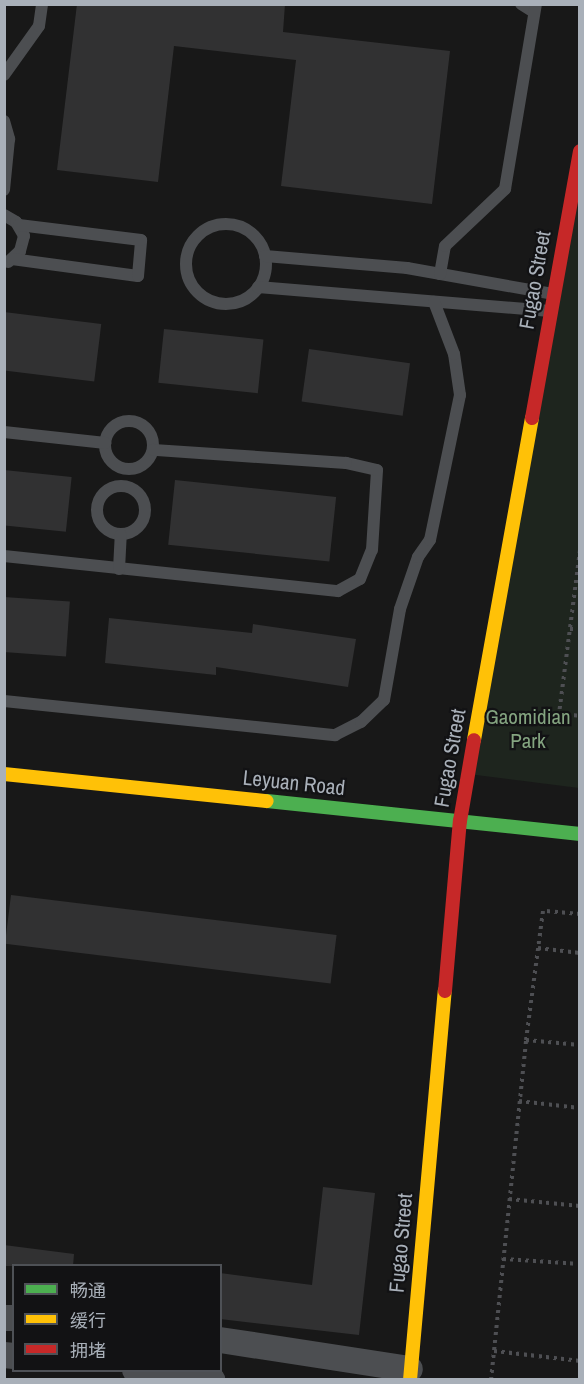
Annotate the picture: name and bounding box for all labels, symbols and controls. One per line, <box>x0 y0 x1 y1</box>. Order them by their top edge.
street label: Fugao Street <box>514 229 556 331</box>
park label: Gaomidian Park <box>485 704 571 754</box>
street label: Fugao Street <box>429 707 471 809</box>
street label: Leyuan Road <box>242 765 346 801</box>
street label: Fugao Street <box>384 1192 418 1294</box>
legend <box>12 1264 222 1372</box>
text: 畅通 <box>70 1278 106 1303</box>
text: 缓行 <box>70 1308 106 1333</box>
text: 拥堵 <box>70 1338 106 1363</box>

